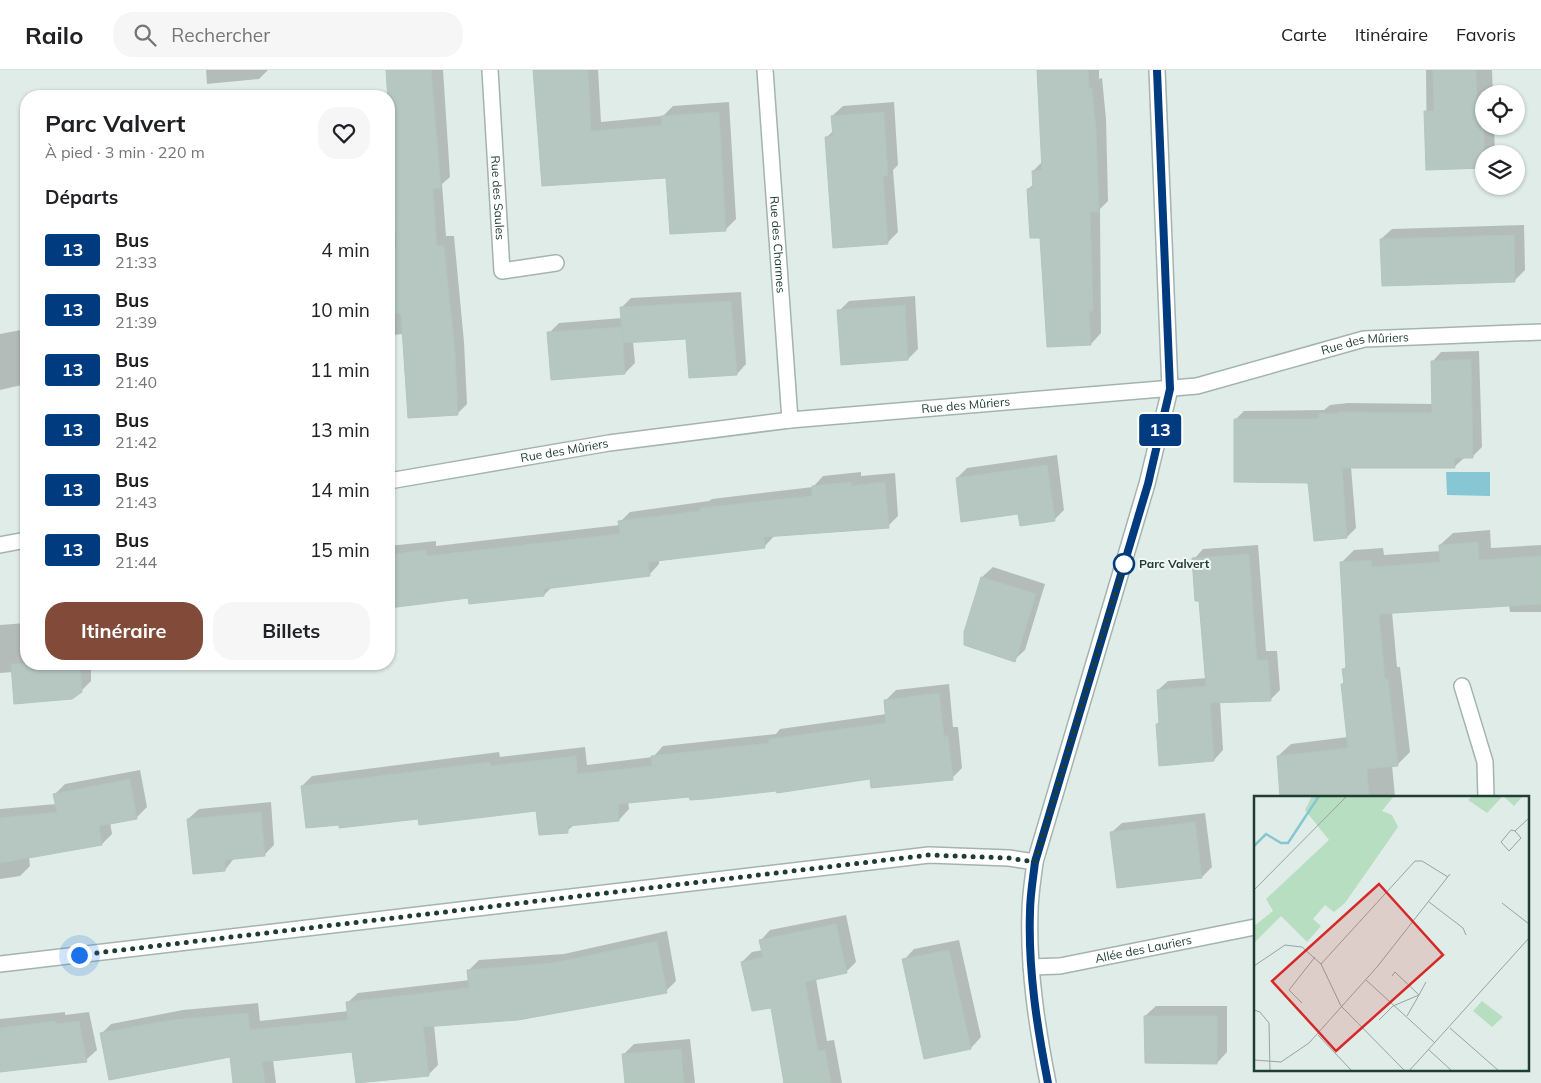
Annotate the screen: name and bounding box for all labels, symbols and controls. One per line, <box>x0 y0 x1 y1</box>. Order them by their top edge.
search box <box>113 12 463 57</box>
text: Railo <box>25 20 83 50</box>
icon: search <box>131 21 159 49</box>
text: Rechercher <box>171 23 270 47</box>
text: Carte <box>1281 23 1327 46</box>
text: Itinéraire <box>1355 23 1428 46</box>
text: Favoris <box>1456 23 1516 46</box>
map controls <box>1475 85 1525 195</box>
button: locate <box>1475 85 1525 135</box>
button: heart <box>318 107 370 159</box>
text: Parc Valvert <box>45 108 185 138</box>
text: À pied · 3 min · 220 m <box>45 142 205 162</box>
button: layers <box>1475 145 1525 195</box>
street label: Rue des Saules <box>488 155 508 241</box>
text: Départs <box>45 185 118 209</box>
street label: Rue des Charmes <box>767 195 789 294</box>
text: Bus <box>115 228 149 252</box>
text: 13 <box>62 238 83 261</box>
text: 4 min <box>321 238 370 262</box>
text: 21:33 <box>115 252 157 272</box>
text: Bus <box>115 288 149 312</box>
text: 13 <box>62 298 83 321</box>
text: 10 min <box>310 298 370 322</box>
text: 21:39 <box>115 312 157 332</box>
street label: Rue des Mûriers <box>1319 329 1409 358</box>
text: Bus <box>115 348 149 372</box>
text: 13 <box>62 358 83 381</box>
text: 11 min <box>310 358 370 382</box>
text: 21:40 <box>115 372 157 392</box>
street label: Rue des Mûriers <box>921 394 1011 416</box>
text: Bus <box>115 408 149 432</box>
line badge: 13 <box>1138 414 1182 446</box>
text: 13 <box>62 418 83 441</box>
text: 13 min <box>310 418 370 442</box>
text: 13 <box>1149 418 1171 441</box>
text: 21:42 <box>115 432 157 452</box>
street label: Rue des Mûriers <box>519 435 609 465</box>
text: Bus <box>115 468 149 492</box>
text: 13 <box>62 478 83 501</box>
text: 14 min <box>310 478 370 502</box>
text: 21:43 <box>115 492 157 512</box>
text: Bus <box>115 528 149 552</box>
text: 13 <box>62 538 83 561</box>
text: 15 min <box>310 538 370 562</box>
text: 21:44 <box>115 552 157 572</box>
marker: Parc Valvert <box>1113 553 1135 575</box>
place label: Parc Valvert <box>1139 556 1210 571</box>
button: Itinéraire <box>45 602 203 660</box>
button: Billets <box>213 602 370 660</box>
inset map <box>1254 796 1528 1070</box>
street label: Allée des Lauriers <box>1094 932 1193 966</box>
your location <box>67 943 92 968</box>

